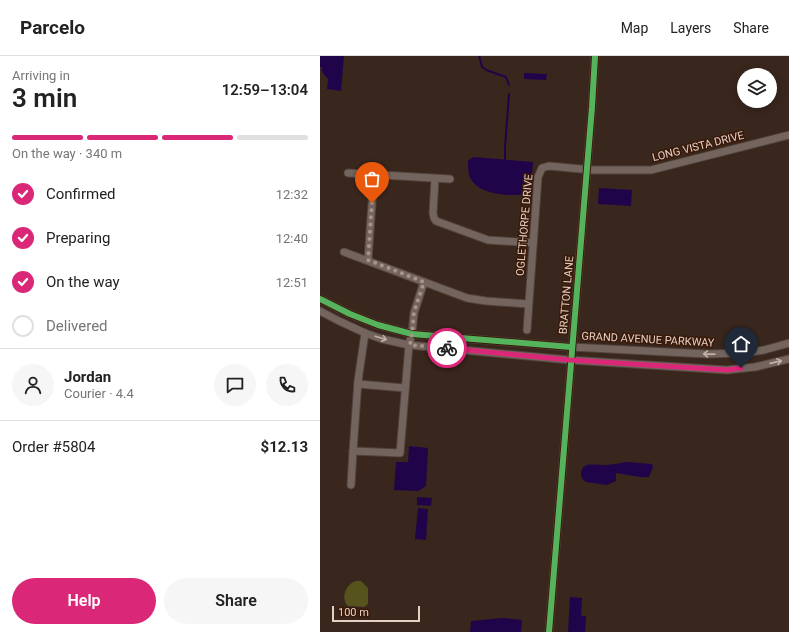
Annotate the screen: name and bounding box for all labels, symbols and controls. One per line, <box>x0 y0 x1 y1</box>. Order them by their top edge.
text: Parcelo <box>20 16 85 39</box>
text: Map <box>621 20 648 36</box>
text: Layers <box>670 20 711 36</box>
text: Share <box>733 20 769 36</box>
text: Arriving in <box>12 68 70 83</box>
map controls <box>737 68 777 108</box>
button: layers <box>737 68 777 108</box>
text: 12:59–13:04 <box>222 81 308 99</box>
text: 3 min <box>12 83 77 113</box>
street label: LONG VISTA DRIVE <box>651 129 745 164</box>
text: On the way · 340 m <box>12 146 122 161</box>
pin <box>355 162 389 203</box>
icon: bag <box>361 168 383 190</box>
street label: OGLETHORPE DRIVE <box>514 174 535 277</box>
icon: check <box>12 183 34 205</box>
text: Confirmed <box>46 185 116 203</box>
text: 12:32 <box>276 187 308 202</box>
icon: check <box>12 227 34 249</box>
text: Preparing <box>46 229 110 247</box>
text: 12:40 <box>276 231 308 246</box>
street label: BRATTON LANE <box>557 255 576 335</box>
icon: check <box>12 271 34 293</box>
text: On the way <box>46 273 120 291</box>
text: 12:51 <box>276 275 308 290</box>
text: Delivered <box>46 317 108 335</box>
pin <box>724 327 758 368</box>
courier <box>427 328 467 368</box>
street label: GRAND AVENUE PARKWAY <box>581 330 715 349</box>
icon: home <box>730 333 752 355</box>
one-way arrow <box>374 335 387 342</box>
icon: bike <box>436 337 458 359</box>
one-way arrow <box>703 350 716 358</box>
one-way arrow <box>769 358 782 366</box>
button: person <box>12 364 54 406</box>
button: chat <box>214 364 256 406</box>
button: phone <box>266 364 308 406</box>
text: Jordan <box>64 368 111 386</box>
text: Courier · 4.4 <box>64 386 134 401</box>
text: Order #5804 <box>12 438 95 456</box>
text: $12.13 <box>261 438 308 456</box>
button: Help <box>12 578 156 624</box>
button: Share <box>164 578 308 624</box>
scale bar <box>332 604 420 623</box>
text: 100 m <box>338 606 369 619</box>

